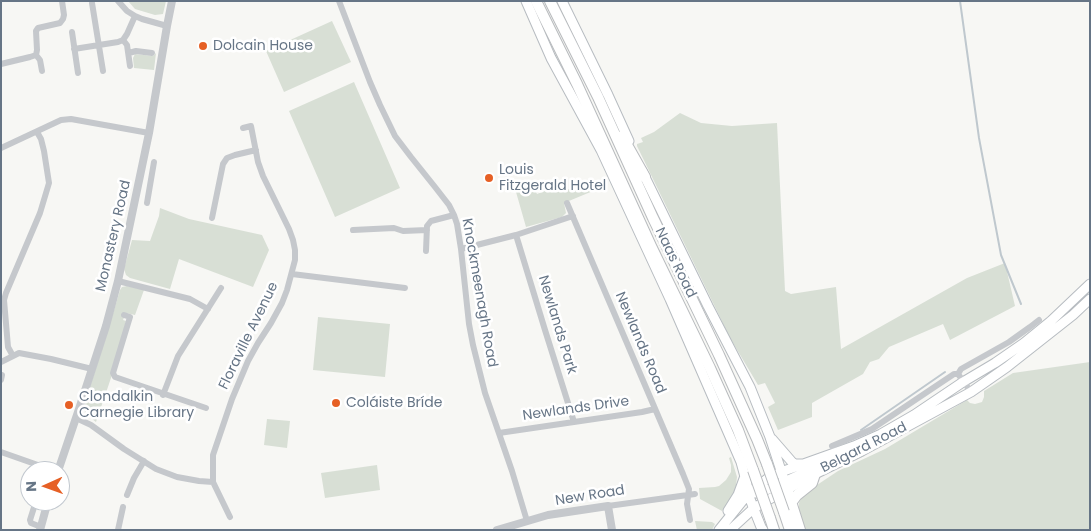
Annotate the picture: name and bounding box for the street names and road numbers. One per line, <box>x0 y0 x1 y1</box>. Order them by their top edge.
street label: Monastery Road <box>93 179 135 293</box>
street label: Knockmeenagh Road <box>458 217 500 369</box>
street label: Naas Road <box>651 225 699 301</box>
street label: Newlands Park <box>534 274 580 376</box>
street label: Floraville Avenue <box>216 280 282 392</box>
street label: Newlands Road <box>611 290 669 396</box>
street label: Newlands Drive <box>522 393 630 425</box>
street label: Belgard Road <box>818 419 910 477</box>
street label: New Road <box>554 482 626 510</box>

